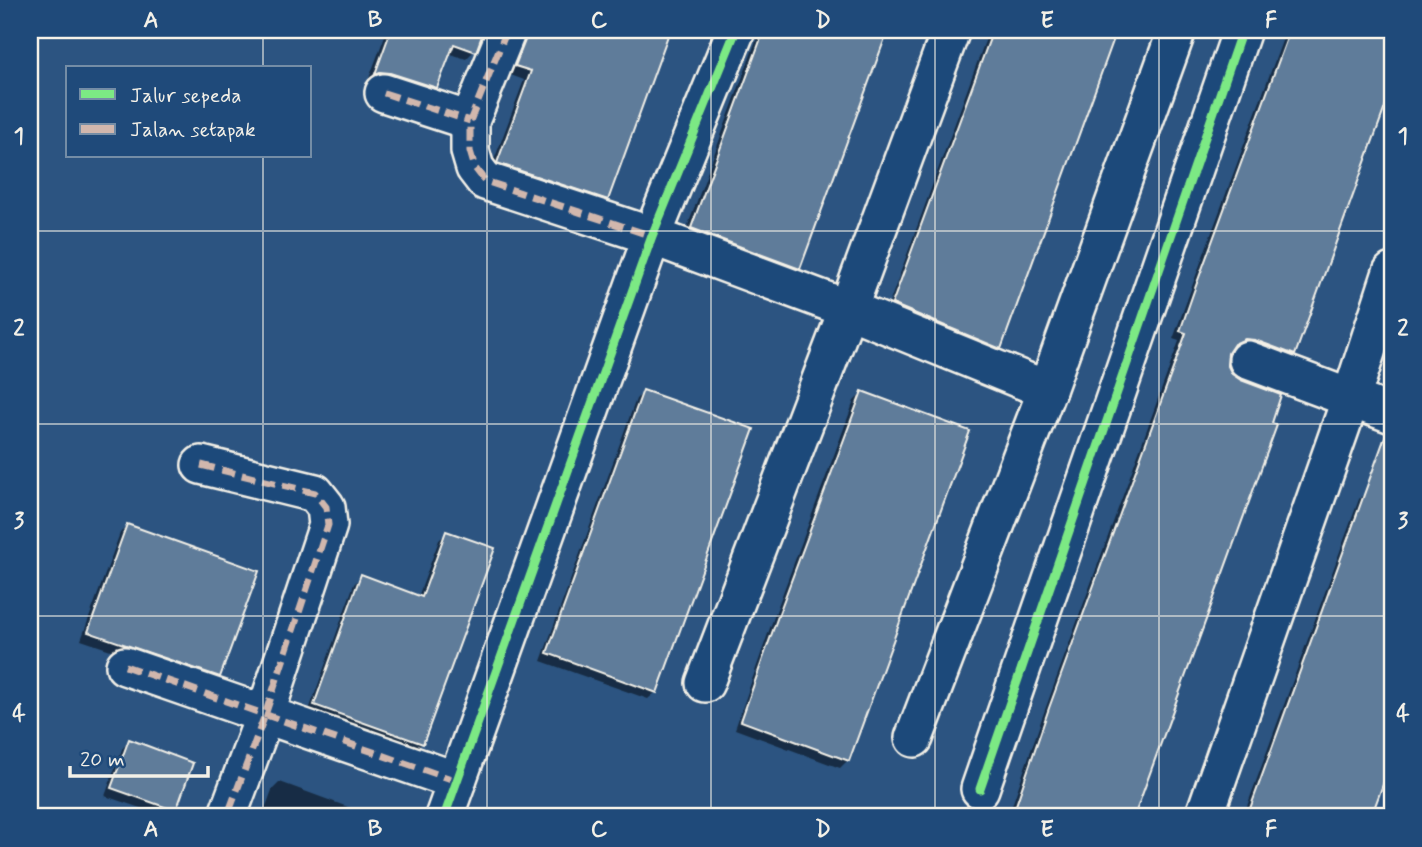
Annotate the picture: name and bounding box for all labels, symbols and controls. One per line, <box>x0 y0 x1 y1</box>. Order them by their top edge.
text: A <box>143 6 159 36</box>
text: B <box>368 6 383 36</box>
text: C <box>591 6 608 36</box>
text: D <box>815 6 831 36</box>
text: E <box>1040 6 1054 36</box>
text: F <box>1265 6 1277 36</box>
legend <box>66 66 312 158</box>
text: Jalur sepeda <box>130 82 241 110</box>
text: Jalan setapak <box>130 116 256 144</box>
text: 1 <box>14 122 24 152</box>
text: 1 <box>1398 122 1408 152</box>
text: 2 <box>13 314 25 344</box>
text: 2 <box>1397 314 1409 344</box>
text: 3 <box>14 507 25 537</box>
text: 3 <box>1398 507 1409 537</box>
text: 4 <box>12 699 26 729</box>
text: 4 <box>1396 699 1410 729</box>
scale bar <box>70 735 208 779</box>
text: 20 m <box>80 746 125 774</box>
text: A <box>143 815 159 845</box>
text: B <box>368 815 383 845</box>
text: C <box>591 815 608 845</box>
text: D <box>815 815 831 845</box>
text: E <box>1040 815 1054 845</box>
text: F <box>1265 815 1277 845</box>

